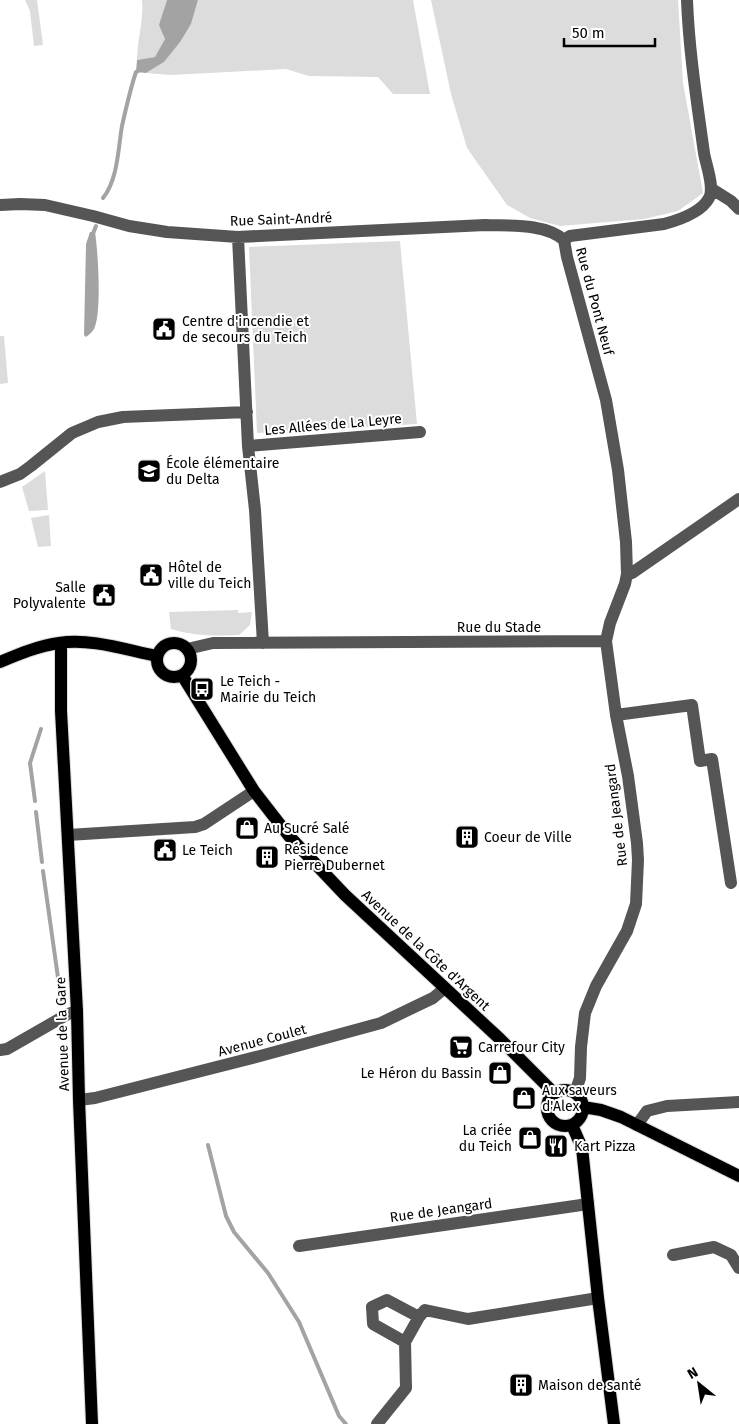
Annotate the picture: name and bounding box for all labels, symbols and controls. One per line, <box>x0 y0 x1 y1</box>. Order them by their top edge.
scale bar <box>564 15 655 47</box>
text: 50 m <box>572 24 605 42</box>
street label: Rue Saint-André <box>229 209 333 230</box>
street label: Rue du Pont Neuf <box>572 245 617 358</box>
place label: Centre d'incendie et de secours du Teich <box>182 313 310 346</box>
public building icon: Centre d'incendie et de secours du Teich <box>151 316 177 342</box>
street label: Les Allées de La Leyre <box>264 410 402 439</box>
place label: École élémentaire du Delta <box>166 454 279 488</box>
school or university icon: École élémentaire du Delta <box>136 458 162 484</box>
place label: Hôtel de ville du Teich <box>168 559 251 592</box>
public building icon: Hôtel de ville du Teich <box>138 562 164 588</box>
place label: Salle Polyvalente <box>13 579 86 612</box>
public building icon: Salle Polyvalente <box>91 582 117 608</box>
street label: Rue du Stade <box>457 619 541 636</box>
place label: Le Teich - Mairie du Teich <box>220 673 316 706</box>
bus stop icon: Le Teich - Mairie du Teich <box>189 676 215 702</box>
street label: Rue de Jeangard <box>602 763 631 867</box>
shop icon: Au Sucré Salé <box>234 815 260 841</box>
place label: Au Sucré Salé <box>264 820 349 837</box>
building icon: Coeur de Ville <box>454 824 480 850</box>
place label: Coeur de Ville <box>484 829 572 846</box>
public building icon: Le Teich <box>152 837 178 863</box>
place label: Résidence Pierre Dubernet <box>284 841 386 874</box>
place label: Le Teich <box>182 842 233 859</box>
building icon: Résidence Pierre Dubernet <box>254 844 280 870</box>
street label: Avenue de la Côte d'Argent <box>358 886 494 1015</box>
street label: Avenue de la Gare <box>52 977 73 1091</box>
street label: Avenue Coulet <box>216 1020 309 1060</box>
supermarket icon: Carrefour City <box>448 1034 474 1060</box>
place label: Carrefour City <box>478 1039 565 1056</box>
shop icon: Le Héron du Bassin <box>487 1060 513 1086</box>
place label: Le Héron du Bassin <box>361 1065 482 1082</box>
place label: Aux saveurs d'Alex <box>542 1082 617 1115</box>
shop icon: Aux saveurs d'Alex <box>511 1085 537 1111</box>
place label: La criée du Teich <box>459 1122 512 1155</box>
shop icon: La criée du Teich <box>517 1125 543 1151</box>
restaurant icon: Kart Pizza <box>543 1133 569 1159</box>
place label: Kart Pizza <box>574 1138 636 1155</box>
street label: Rue de Jeangard <box>389 1195 493 1226</box>
north arrow <box>674 1359 724 1409</box>
text: N <box>684 1363 701 1383</box>
building icon: Maison de santé <box>508 1372 534 1398</box>
place label: Maison de santé <box>538 1377 642 1394</box>

